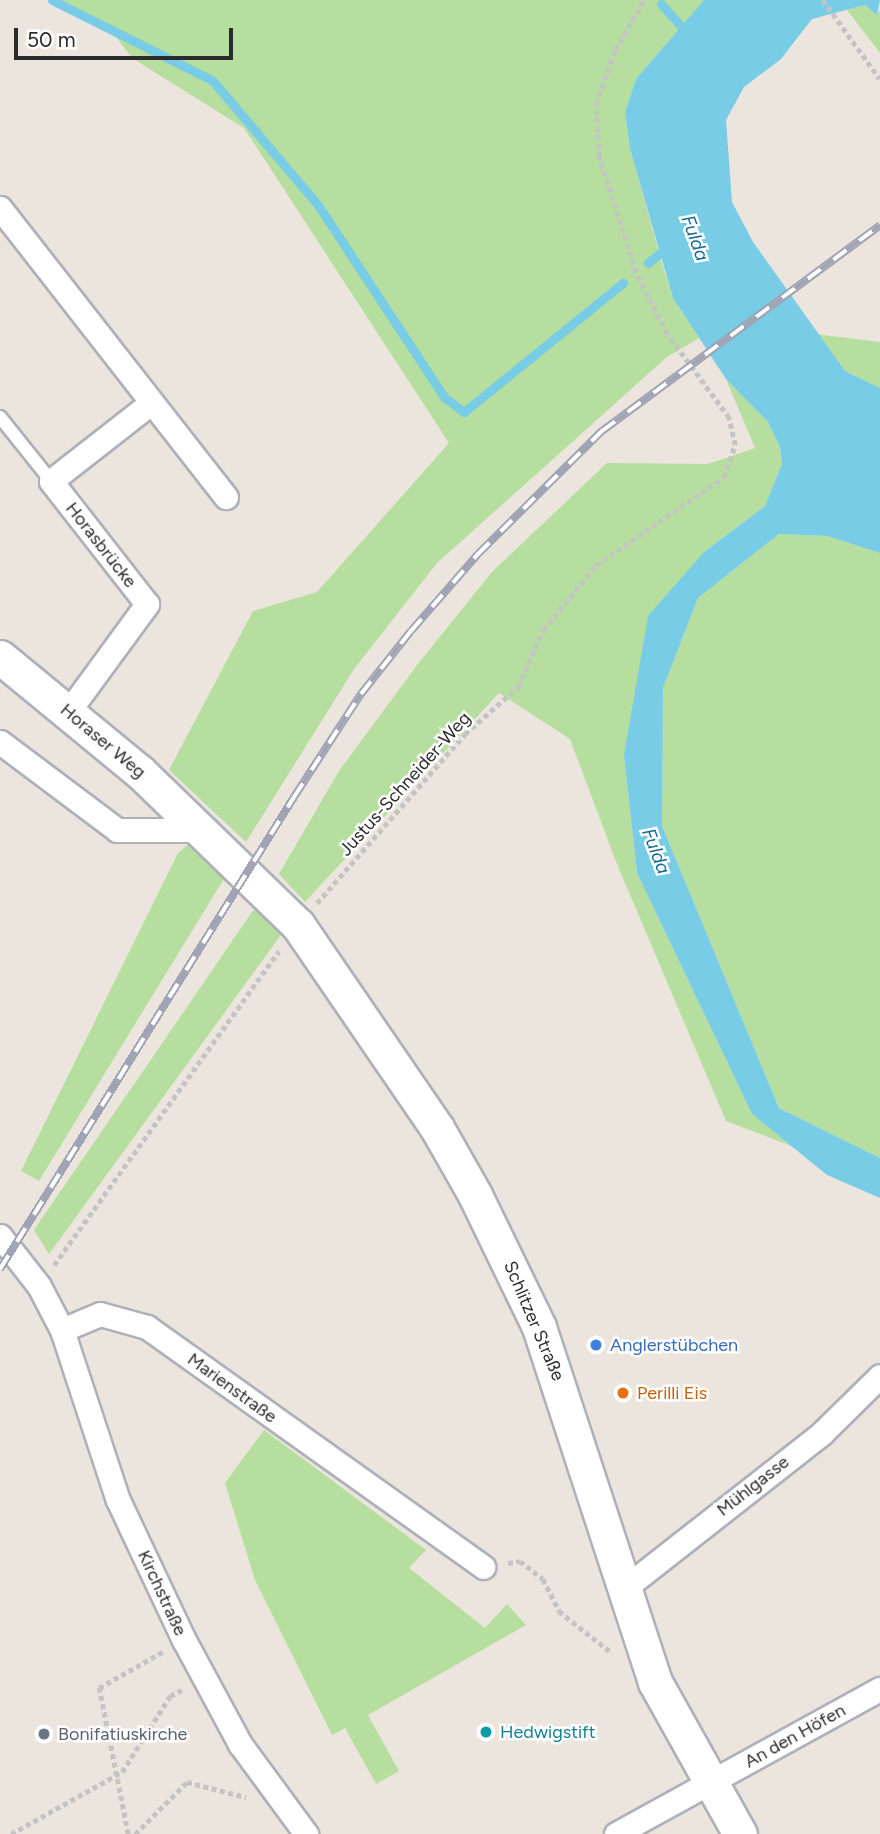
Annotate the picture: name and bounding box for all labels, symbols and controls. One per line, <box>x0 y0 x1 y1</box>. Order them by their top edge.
scale bar <box>18 14 236 58</box>
text: 50 m <box>27 27 76 52</box>
water label: Fulda <box>676 212 714 264</box>
street label: Horasbrücke <box>61 498 141 592</box>
street label: Horaser Weg <box>56 699 150 783</box>
street label: Justus-Schneider-Weg <box>335 708 475 860</box>
water label: Fulda <box>637 825 675 877</box>
street label: Schlitzer Straße <box>499 1258 569 1384</box>
place label: Anglerstübchen <box>610 1334 738 1356</box>
marker: Anglerstübchen <box>588 1337 604 1353</box>
street label: Marienstraße <box>183 1348 281 1428</box>
place label: Perilli Eis <box>637 1382 707 1404</box>
marker: Perilli Eis <box>615 1385 631 1401</box>
street label: Mühlgasse <box>713 1451 793 1521</box>
street label: Kirchstraße <box>133 1547 191 1639</box>
street label: An den Höfen <box>741 1699 849 1773</box>
place label: Hedwigstift <box>500 1721 596 1743</box>
place label: Bonifatiuskirche <box>58 1723 187 1745</box>
marker: Hedwigstift <box>478 1724 494 1740</box>
marker: Bonifatiuskirche <box>36 1726 52 1742</box>

